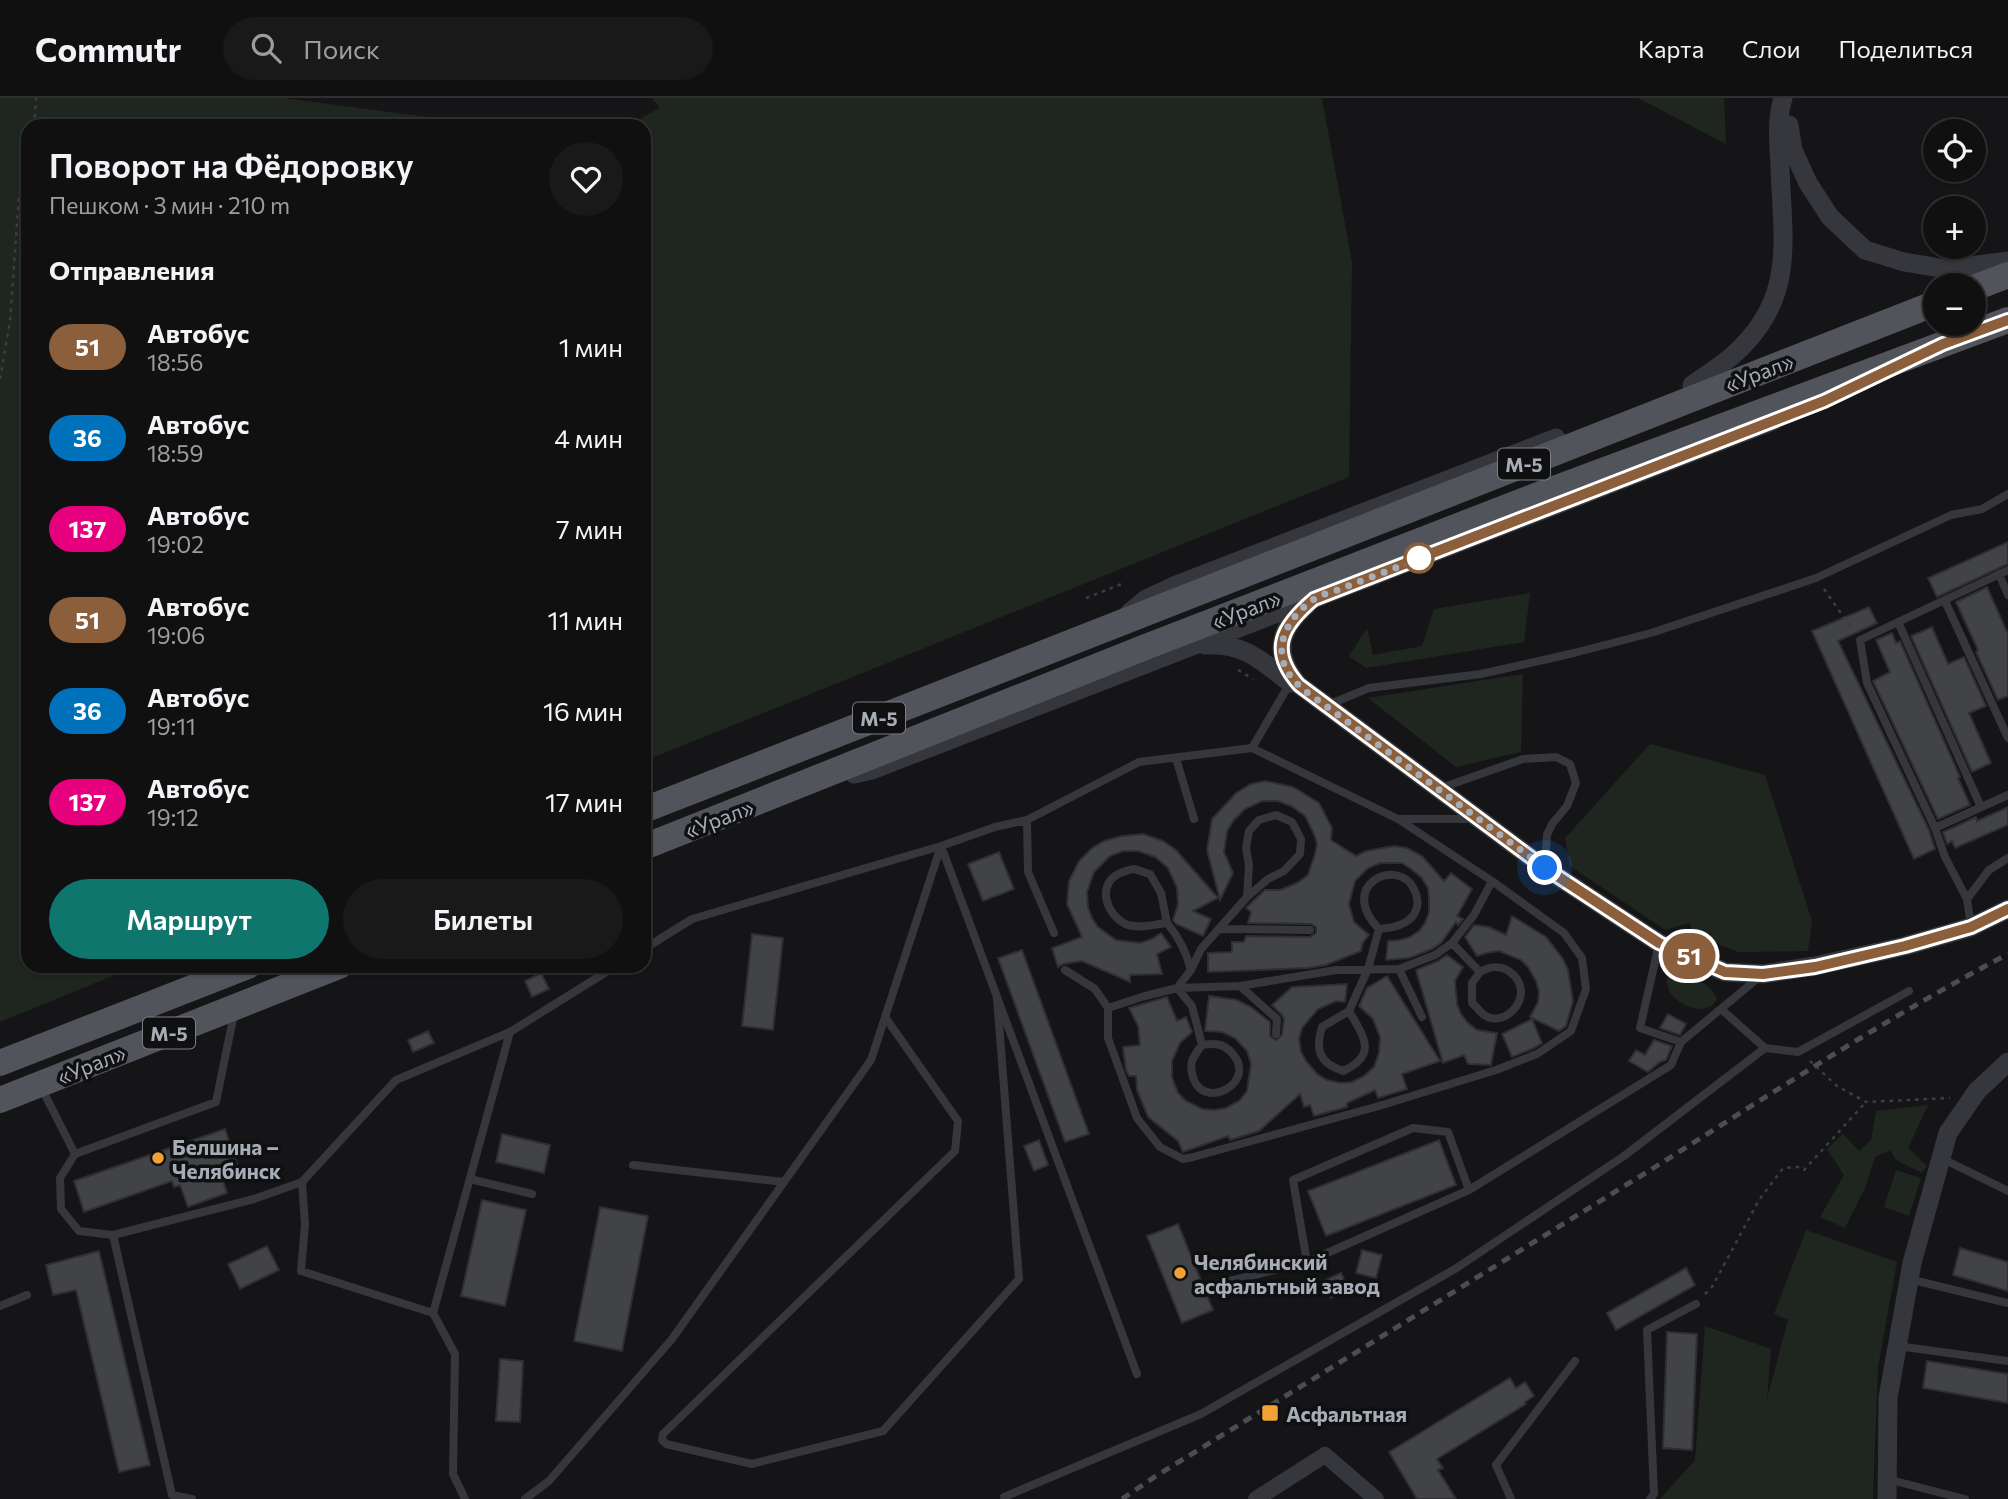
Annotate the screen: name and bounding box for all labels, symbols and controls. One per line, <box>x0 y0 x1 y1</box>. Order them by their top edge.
search box <box>223 17 713 80</box>
text: Commutr <box>35 28 181 69</box>
icon: search <box>247 29 285 67</box>
text: Поиск <box>303 33 380 64</box>
text: Карта <box>1638 34 1704 63</box>
text: Слои <box>1742 34 1800 63</box>
text: Поделиться <box>1838 34 1973 63</box>
map controls <box>1923 119 1986 336</box>
button: locate <box>1923 119 1986 182</box>
button: heart <box>549 142 623 216</box>
text: Поворот на Фёдоровку <box>49 144 414 185</box>
text: Пешком · 3 мин · 210 m <box>49 191 290 219</box>
button: + <box>1923 196 1986 259</box>
text: Отправления <box>49 254 215 285</box>
button: − <box>1923 273 1986 336</box>
text: Автобус <box>147 317 249 348</box>
text: 1 мин <box>559 331 623 362</box>
text: 51 <box>75 332 100 361</box>
text: 18:56 <box>147 348 203 376</box>
street label: «Урал» <box>1721 348 1797 396</box>
text: Автобус <box>147 408 249 439</box>
text: 4 мин <box>554 422 623 453</box>
text: 36 <box>73 423 102 452</box>
text: 18:59 <box>147 439 203 467</box>
road number: М-5 <box>1498 448 1550 480</box>
text: Автобус <box>147 499 249 530</box>
text: 7 мин <box>556 513 623 544</box>
text: 137 <box>69 514 106 543</box>
text: 19:02 <box>147 530 204 558</box>
unlabelled marker <box>1404 543 1434 573</box>
street label: «Урал» <box>1208 585 1284 633</box>
text: Автобус <box>147 590 249 621</box>
text: 11 мин <box>548 604 623 635</box>
text: 51 <box>75 605 100 634</box>
text: 19:06 <box>147 621 205 649</box>
text: Автобус <box>147 681 249 712</box>
text: 16 мин <box>543 695 623 726</box>
text: 36 <box>73 696 102 725</box>
road number: М-5 <box>853 702 905 734</box>
text: 19:11 <box>147 712 196 740</box>
text: Автобус <box>147 772 249 803</box>
text: 17 мин <box>545 786 623 817</box>
text: 137 <box>69 787 106 816</box>
street label: «Урал» <box>681 794 757 842</box>
text: 19:12 <box>147 803 199 831</box>
your location <box>1527 850 1562 885</box>
button: Маршрут <box>49 879 329 959</box>
button: Билеты <box>343 879 623 959</box>
line badge: 51 <box>1658 933 1720 979</box>
text: 51 <box>1677 941 1701 970</box>
road number: М-5 <box>143 1018 195 1049</box>
street label: «Урал» <box>53 1039 129 1089</box>
place label: Белшина – Челябинск <box>172 1134 281 1183</box>
marker: Белшина – Челябинск <box>150 1150 166 1166</box>
place label: Челябинский асфальтный завод <box>1194 1249 1380 1298</box>
marker: Челябинский асфальтный завод <box>1172 1265 1188 1281</box>
place label: Асфальтная <box>1286 1401 1407 1426</box>
marker: Асфальтная <box>1260 1403 1280 1423</box>

